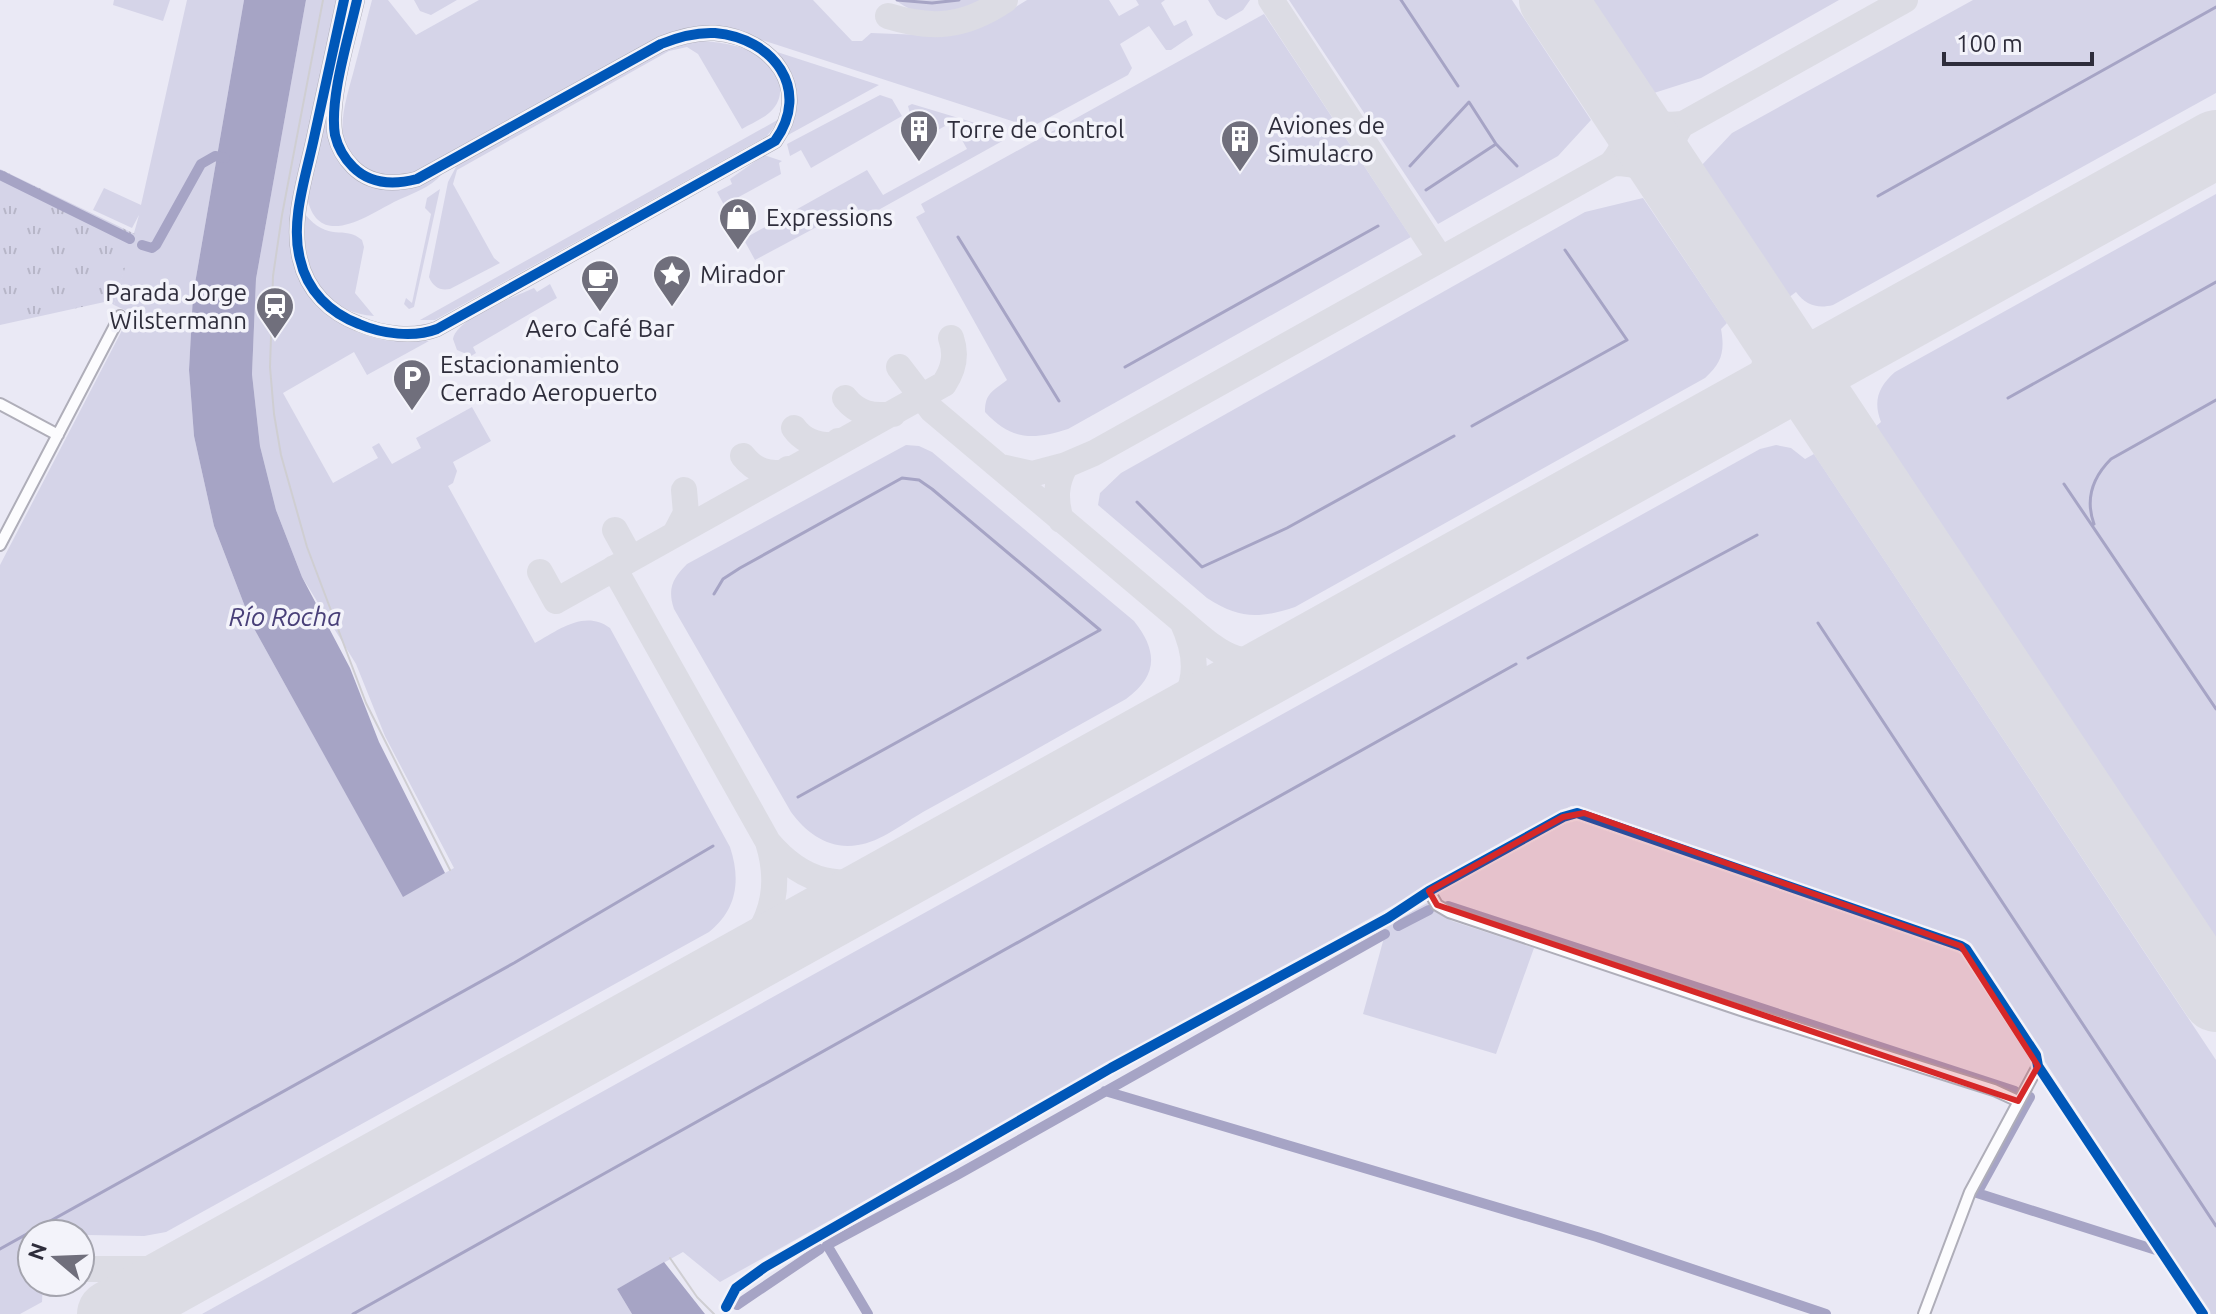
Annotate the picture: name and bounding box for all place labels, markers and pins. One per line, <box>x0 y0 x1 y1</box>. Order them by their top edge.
building icon: Torre de Control <box>898 108 940 163</box>
place label: Aviones de Simulacro <box>1268 112 1385 167</box>
place label: Torre de Control <box>947 116 1124 143</box>
building icon: Aviones de Simulacro <box>1219 118 1261 173</box>
shop icon: Expressions <box>717 196 759 251</box>
place label: Expressions <box>766 204 893 231</box>
place icon: Mirador <box>651 253 693 308</box>
cafe icon: Aero Café Bar <box>579 258 621 313</box>
place label: Mirador <box>700 261 785 288</box>
place label: Parada Jorge Wilstermann <box>105 279 247 334</box>
station icon: Parada Jorge Wilstermann <box>254 285 296 340</box>
place label: Aero Café Bar <box>525 315 675 342</box>
place label: Estacionamiento Cerrado Aeropuerto <box>440 351 657 406</box>
parking icon: Estacionamiento Cerrado Aeropuerto <box>391 357 433 412</box>

